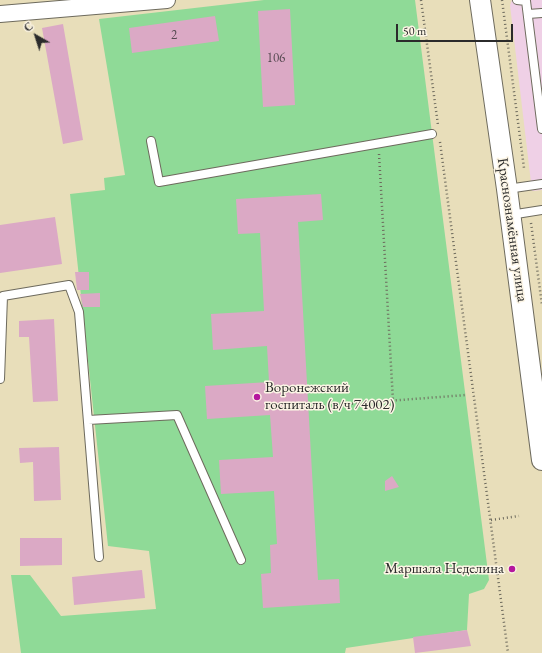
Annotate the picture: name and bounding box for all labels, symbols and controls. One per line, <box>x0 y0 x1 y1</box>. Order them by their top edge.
north arrow <box>16 16 56 56</box>
scale bar <box>398 16 515 42</box>
text: С <box>21 19 36 35</box>
text: 50 m <box>403 23 426 39</box>
house number: 2 <box>171 27 177 43</box>
house number: 106 <box>267 50 285 66</box>
street label: Краснознамённая улица <box>493 157 531 303</box>
place label: Воронежский госпиталь (в/ч 74002) <box>265 379 394 414</box>
marker: Воронежский госпиталь (в/ч 74002) <box>252 392 262 402</box>
place label: Маршала Неделина <box>385 560 504 578</box>
marker: Маршала Неделина <box>507 564 517 574</box>

